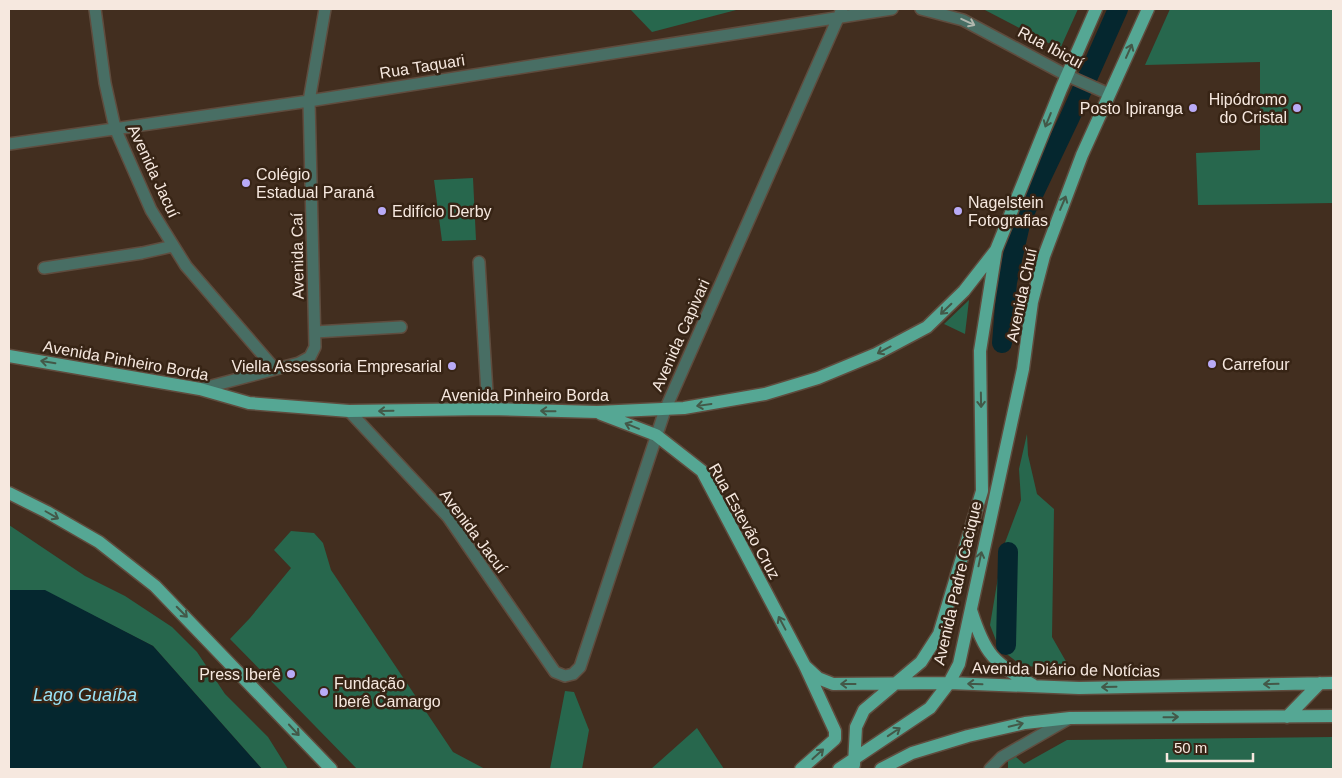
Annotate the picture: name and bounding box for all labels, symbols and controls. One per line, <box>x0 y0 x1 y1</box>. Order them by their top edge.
one-way arrow <box>960 18 975 28</box>
street label: Rua Ibicuí <box>1015 23 1087 72</box>
one-way arrow <box>1124 44 1134 59</box>
street label: Rua Taquari <box>378 51 466 82</box>
place label: Hipódromo do Cristal <box>1209 91 1287 126</box>
place label: Posto Ipiranga <box>1080 100 1183 117</box>
marker: Posto Ipiranga <box>1187 102 1199 114</box>
marker: Hipódromo do Cristal <box>1291 102 1303 114</box>
one-way arrow <box>1043 112 1052 127</box>
street label: Avenida Jacuí <box>125 122 183 221</box>
place label: Colégio Estadual Paraná <box>256 166 374 201</box>
marker: Colégio Estadual Paraná <box>240 177 252 189</box>
place label: Nagelstein Fotografias <box>968 194 1048 229</box>
one-way arrow <box>1059 196 1068 211</box>
place label: Edifício Derby <box>392 203 492 220</box>
marker: Edifício Derby <box>376 205 388 217</box>
marker: Nagelstein Fotografias <box>952 205 964 217</box>
street label: Avenida Caí <box>288 212 307 300</box>
street label: Avenida Chuí <box>1003 246 1040 344</box>
street label: Avenida Capivari <box>648 277 713 394</box>
one-way arrow <box>939 303 952 315</box>
street label: Avenida Pinheiro Borda <box>42 338 210 383</box>
one-way arrow <box>876 345 891 355</box>
one-way arrow <box>41 356 57 366</box>
place label: Carrefour <box>1222 356 1290 373</box>
place label: Viella Assessoria Empresarial <box>232 358 442 375</box>
marker: Carrefour <box>1206 358 1218 370</box>
marker: Viella Assessoria Empresarial <box>446 360 458 372</box>
street label: Avenida Pinheiro Borda <box>441 387 609 404</box>
one-way arrow <box>976 391 986 407</box>
one-way arrow <box>697 400 713 410</box>
one-way arrow <box>378 406 394 416</box>
one-way arrow <box>540 406 556 416</box>
one-way arrow <box>625 421 640 430</box>
street label: Rua Estevão Cruz <box>706 460 783 582</box>
street label: Avenida Jacuí <box>437 486 511 577</box>
street label: Avenida Padre Cacique <box>930 499 985 667</box>
one-way arrow <box>45 510 60 520</box>
one-way arrow <box>976 552 986 568</box>
one-way arrow <box>176 606 188 618</box>
one-way arrow <box>777 616 786 631</box>
street label: Avenida Diário de Notícias <box>972 659 1160 680</box>
place label: Press Iberê <box>199 666 281 683</box>
marker: Press Iberê <box>285 668 297 680</box>
place label: Fundação Iberê Camargo <box>334 675 441 710</box>
one-way arrow <box>840 679 856 689</box>
one-way arrow <box>967 679 984 689</box>
one-way arrow <box>1263 679 1280 689</box>
one-way arrow <box>1101 683 1117 692</box>
water label: Lago Guaíba <box>33 685 137 705</box>
marker: Fundação Iberê Camargo <box>318 686 330 698</box>
one-way arrow <box>1163 712 1179 722</box>
one-way arrow <box>1007 720 1023 729</box>
one-way arrow <box>288 723 300 736</box>
one-way arrow <box>887 727 901 737</box>
scale bar <box>1167 730 1253 762</box>
text: 50 m <box>1174 739 1207 756</box>
one-way arrow <box>812 748 825 760</box>

